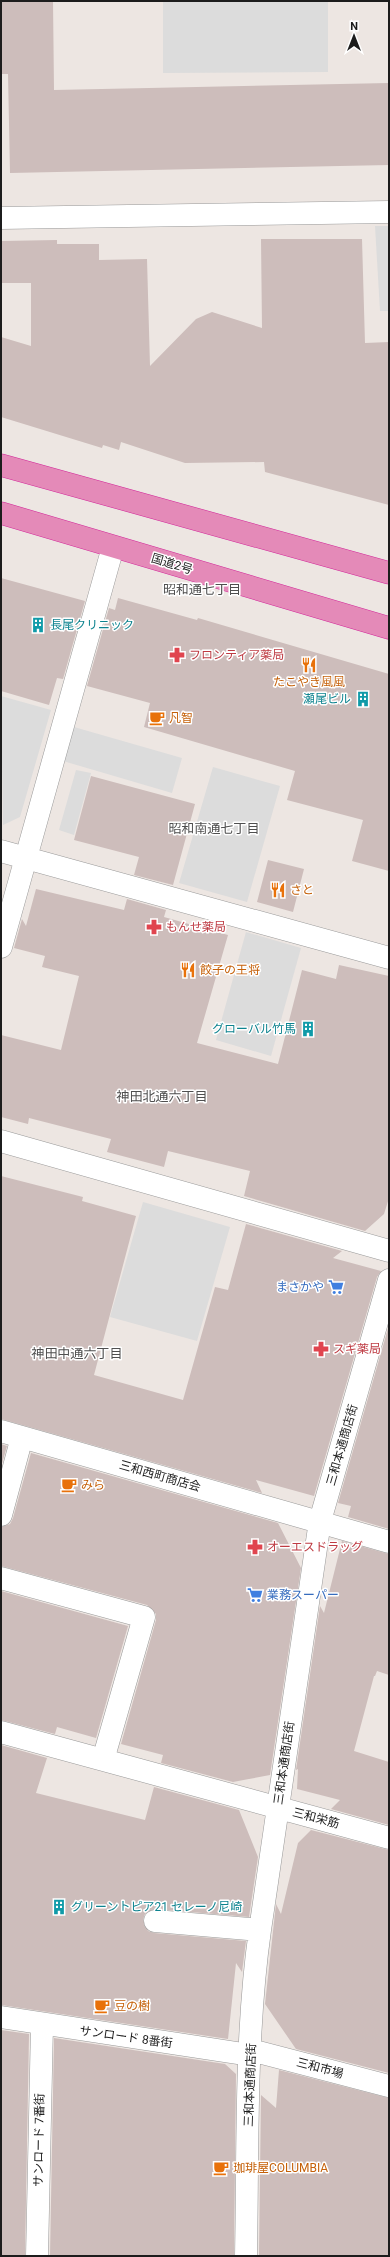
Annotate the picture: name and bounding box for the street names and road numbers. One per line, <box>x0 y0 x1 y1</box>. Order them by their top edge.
street label: 国道2号 <box>150 551 194 577</box>
street label: 三和本通商店街 <box>324 1403 360 1487</box>
street label: 三和西町商店会 <box>118 1458 202 1494</box>
street label: 三和本通商店街 <box>271 1720 297 1806</box>
street label: 三和栄筋 <box>291 1805 341 1831</box>
street label: サンロード 8番街 <box>79 2024 173 2050</box>
street label: 三和本通商店街 <box>242 2043 258 2127</box>
street label: 三和市場 <box>295 2055 345 2081</box>
street label: サンロード 7番街 <box>31 2093 47 2187</box>

